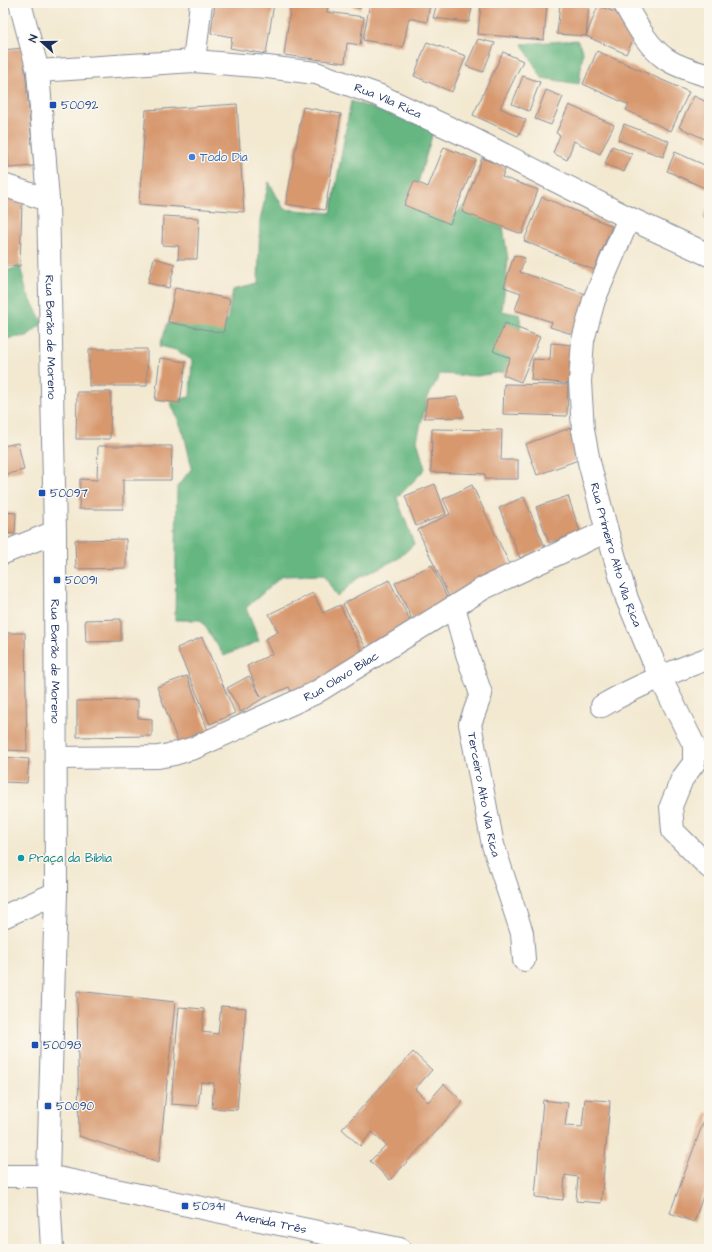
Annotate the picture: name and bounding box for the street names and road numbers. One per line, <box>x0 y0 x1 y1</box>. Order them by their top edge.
street label: Rua Vila Rica <box>352 79 424 123</box>
street label: Rua Barão de Moreno <box>41 275 60 400</box>
street label: Rua Primeiro Alto Vila Rica <box>586 481 646 630</box>
street label: Rua Barão de Moreno <box>46 599 64 724</box>
street label: Rua Olavo Bilac <box>301 647 383 706</box>
street label: Terceiro Alto Vila Rica <box>463 731 504 859</box>
street label: Avenida Três <box>234 1207 308 1238</box>

